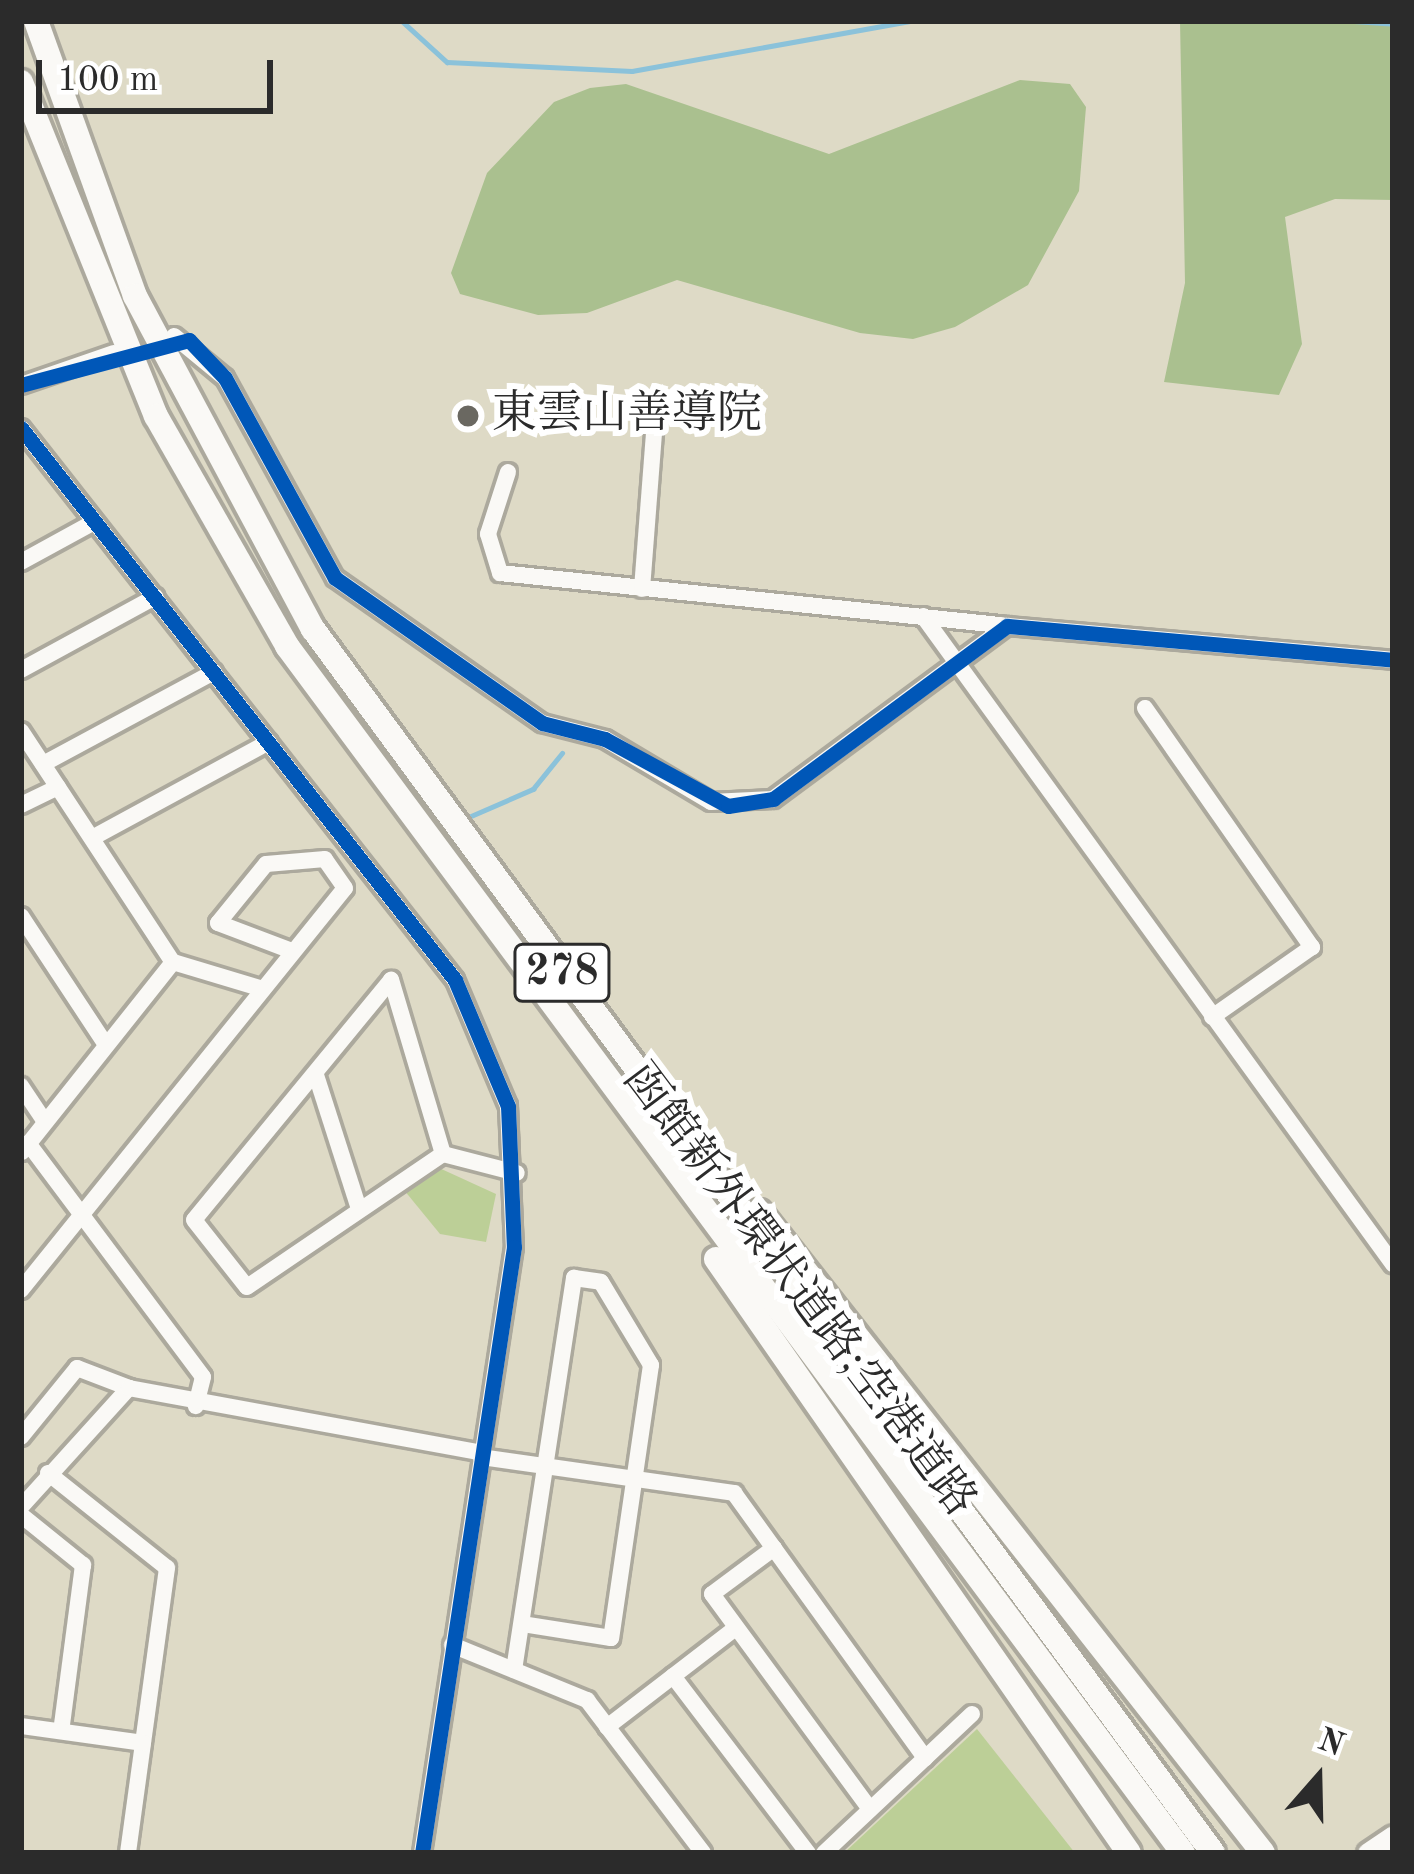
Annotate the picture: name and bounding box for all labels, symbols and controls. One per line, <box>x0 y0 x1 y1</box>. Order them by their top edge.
scale bar <box>42 36 279 110</box>
text: 100 m <box>57 63 158 99</box>
place label: 東雲山善導院 <box>492 389 762 443</box>
marker: 東雲山善導院 <box>455 403 481 429</box>
road number: 278 <box>511 937 613 1009</box>
street label: 函館新外環状道路;空港道路 <box>610 1054 986 1528</box>
north arrow <box>1258 1718 1378 1838</box>
text: N <box>1313 1724 1348 1764</box>

